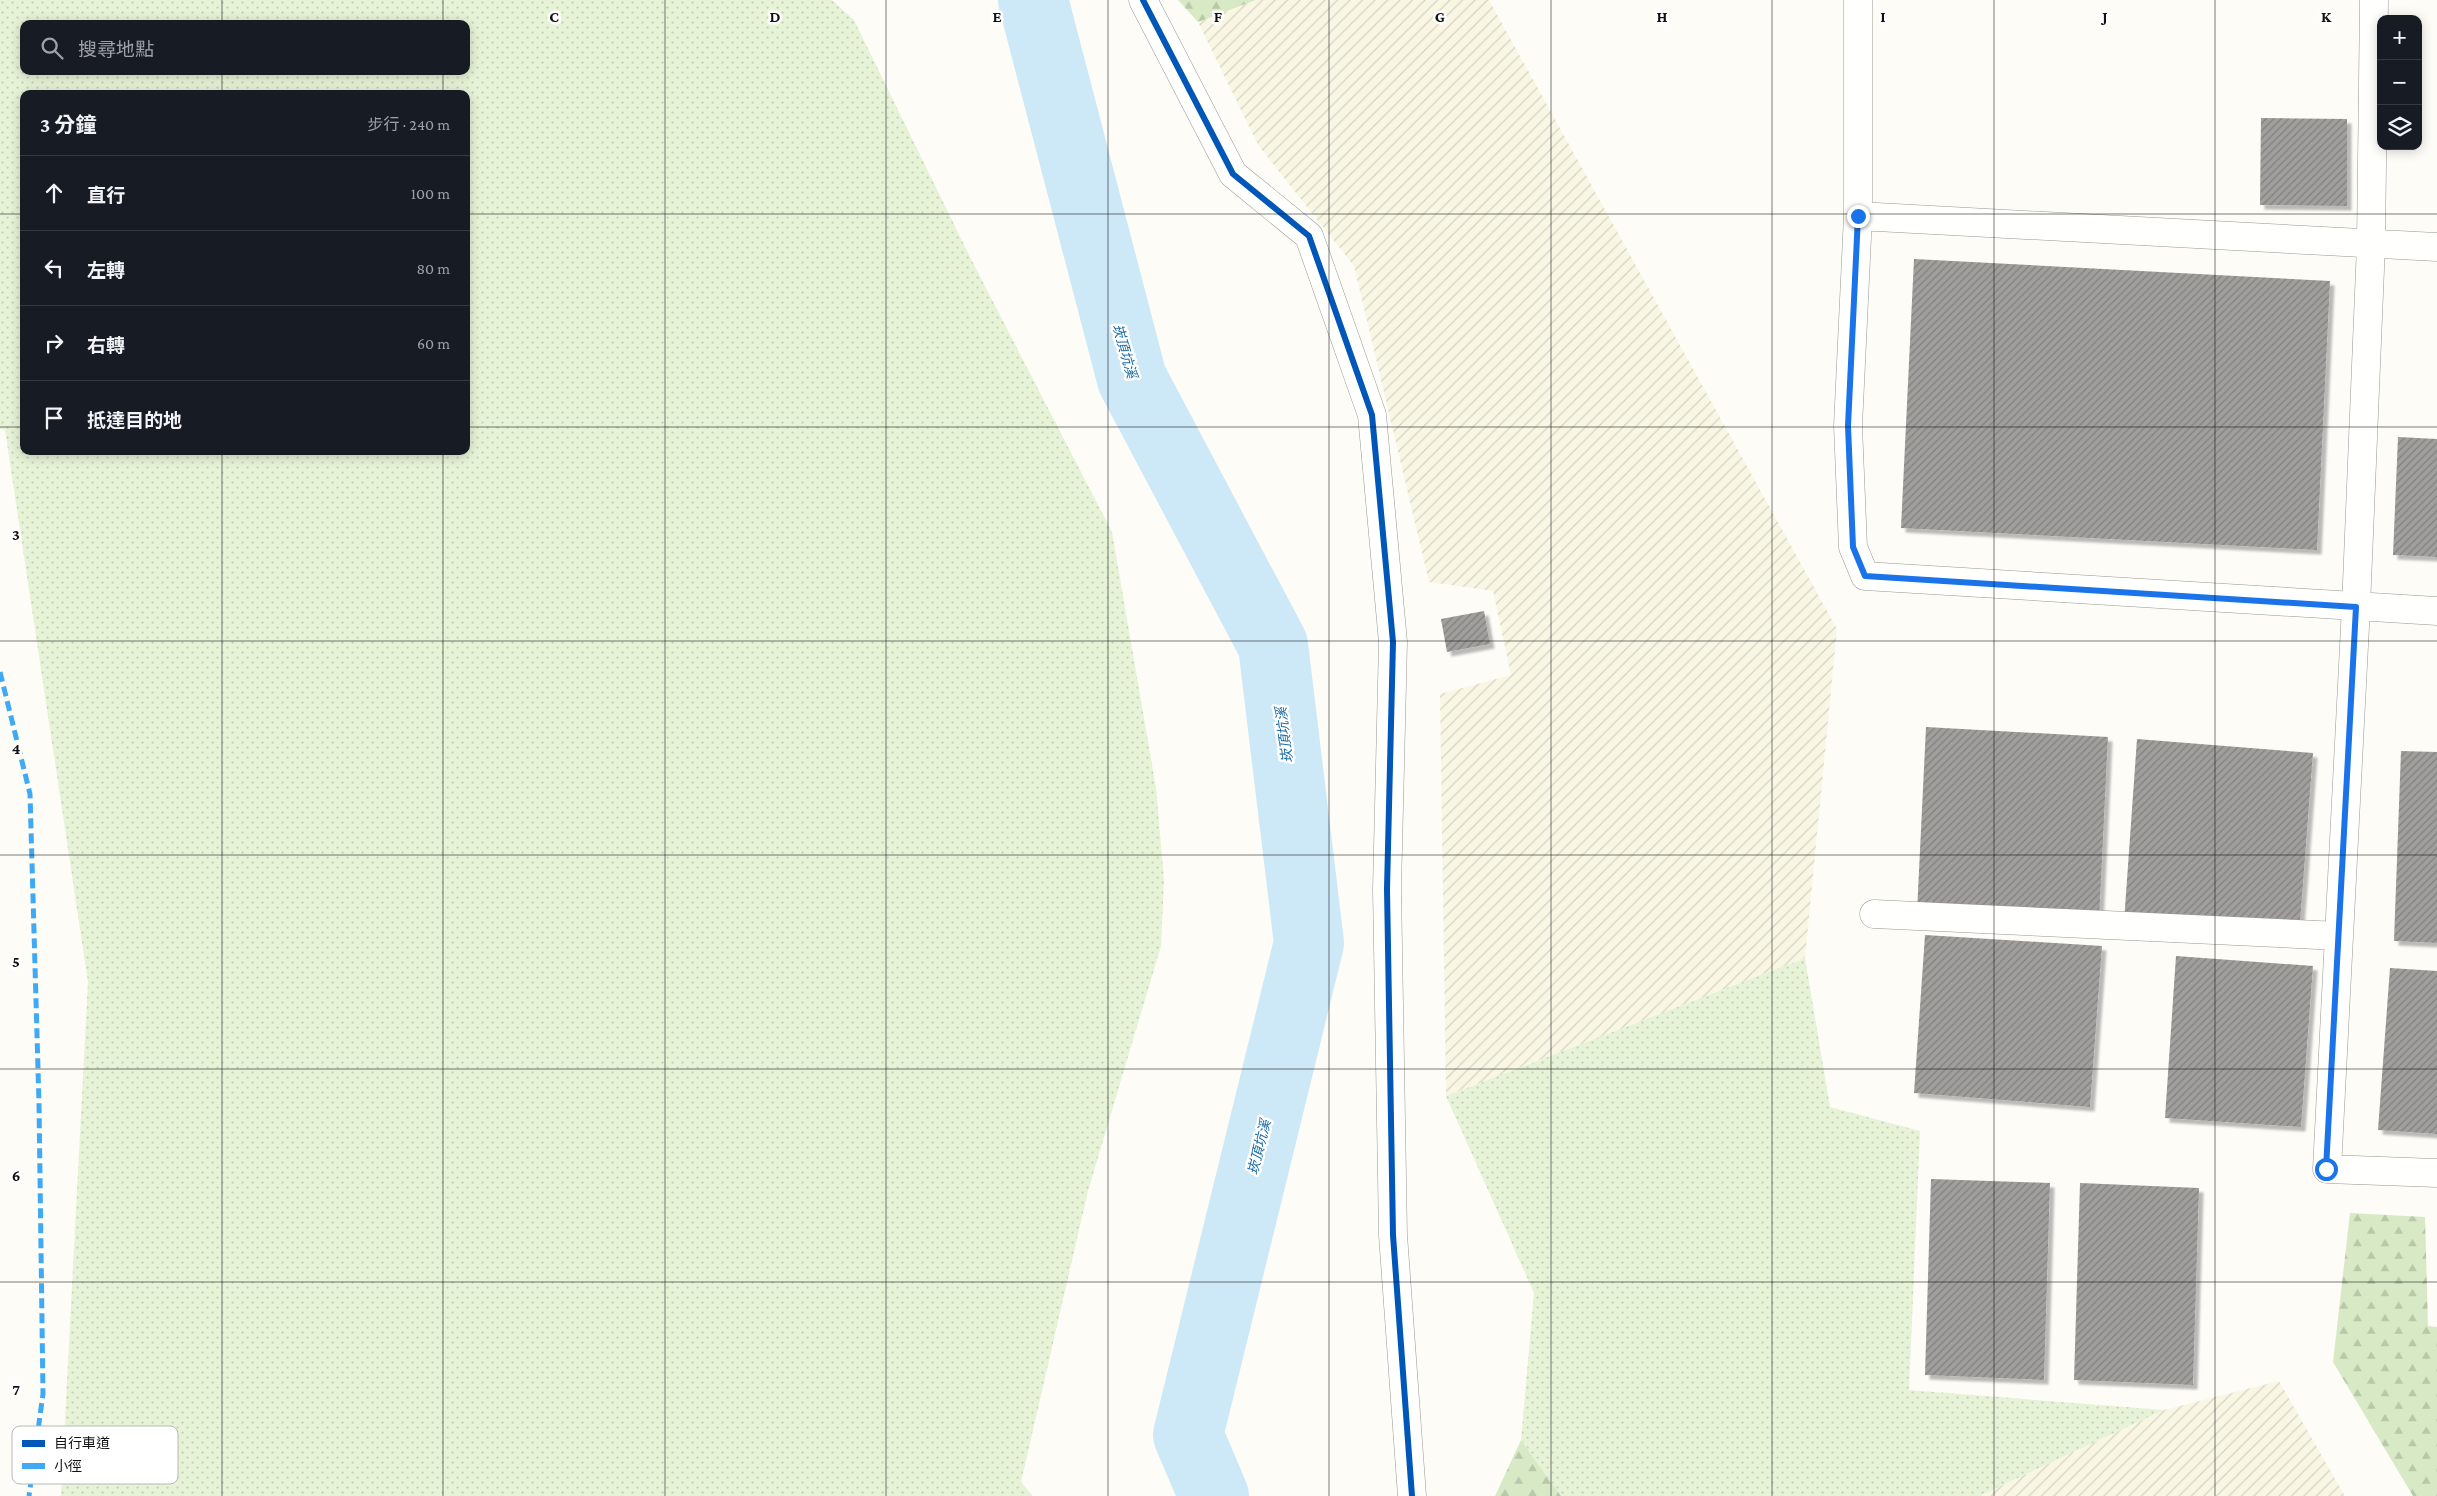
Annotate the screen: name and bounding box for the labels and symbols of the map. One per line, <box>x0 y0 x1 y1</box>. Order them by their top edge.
text: C <box>549 8 559 25</box>
text: D <box>769 8 781 25</box>
text: E <box>992 8 1002 25</box>
text: F <box>1214 8 1223 25</box>
text: G <box>1435 8 1445 25</box>
text: H <box>1657 8 1668 25</box>
text: I <box>1880 8 1886 25</box>
text: J <box>2100 8 2108 25</box>
text: K <box>2321 8 2332 25</box>
route end <box>1847 205 1870 228</box>
water label: 崁頂坑溪 <box>1110 322 1141 382</box>
text: 3 <box>12 526 20 543</box>
water label: 崁頂坑溪 <box>1272 704 1295 764</box>
text: 4 <box>12 740 21 757</box>
text: 5 <box>12 953 20 970</box>
water label: 崁頂坑溪 <box>1244 1116 1274 1176</box>
route start <box>2315 1158 2338 1181</box>
text: 6 <box>12 1167 20 1184</box>
text: 7 <box>12 1381 20 1398</box>
legend <box>12 1426 178 1484</box>
text: 自行車道 <box>54 1435 110 1451</box>
text: 小徑 <box>54 1458 82 1474</box>

